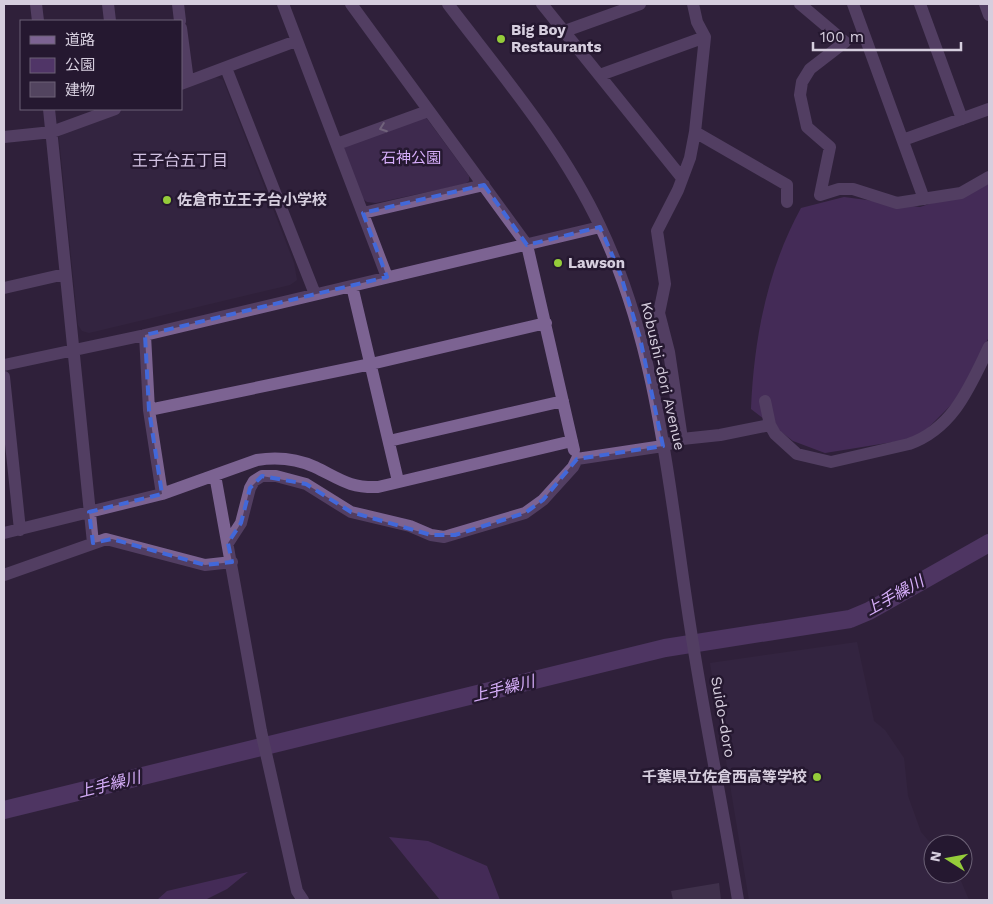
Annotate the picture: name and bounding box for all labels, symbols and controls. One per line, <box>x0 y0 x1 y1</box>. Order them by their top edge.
legend <box>20 20 182 110</box>
scale bar <box>813 20 960 52</box>
place label: Big Boy Restaurants <box>511 21 601 56</box>
text: 100 m <box>820 28 864 46</box>
text: 道路 <box>65 31 95 49</box>
marker: Big Boy Restaurants <box>495 33 507 45</box>
text: 公園 <box>65 56 95 74</box>
text: 建物 <box>65 81 95 99</box>
one-way arrow <box>379 122 387 132</box>
park label: 石神公園 <box>381 149 441 167</box>
district label: 王子台五丁目 <box>132 151 228 170</box>
place label: 佐倉市立王子台小学校 <box>177 191 327 209</box>
marker: 佐倉市立王子台小学校 <box>161 194 173 206</box>
place label: Lawson <box>568 254 625 272</box>
marker: Lawson <box>552 257 564 269</box>
street label: Kobushi-dori Avenue <box>637 300 689 452</box>
water label: 上手繰川 <box>862 571 929 619</box>
water label: 上手繰川 <box>470 671 538 705</box>
street label: Suido-doro <box>707 675 739 759</box>
water label: 上手繰川 <box>76 767 144 801</box>
place label: 千葉県立佐倉西高等学校 <box>642 768 807 786</box>
marker: 千葉県立佐倉西高等学校 <box>811 771 823 783</box>
north arrow <box>923 834 973 884</box>
text: N <box>926 850 944 863</box>

